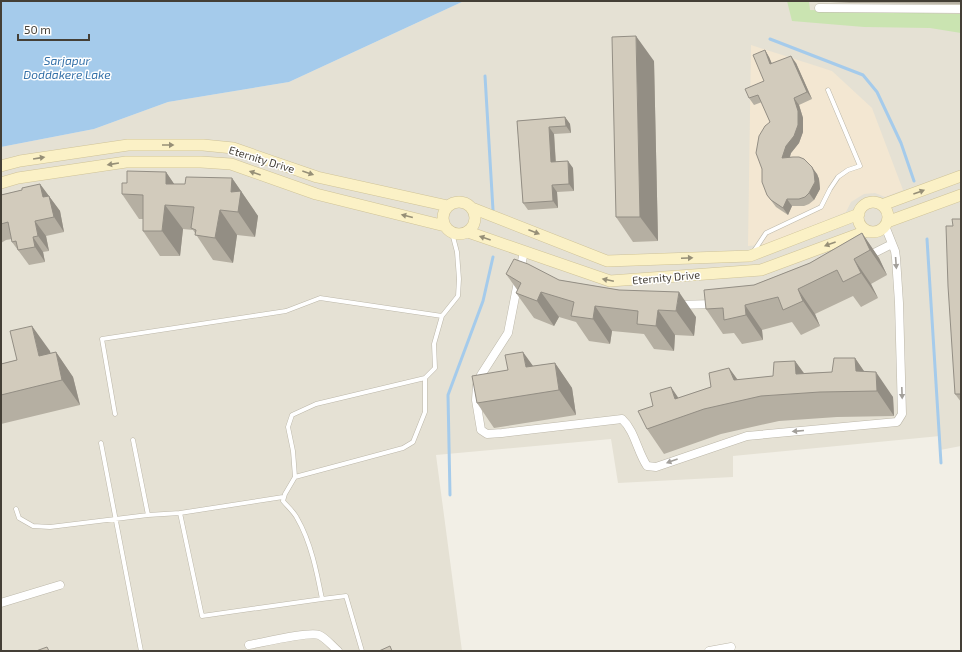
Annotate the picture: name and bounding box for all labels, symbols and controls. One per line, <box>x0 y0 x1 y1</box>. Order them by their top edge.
scale bar <box>18 16 89 42</box>
text: 50 m <box>24 22 51 36</box>
water label: Sarjapur Doddakere Lake <box>23 53 111 81</box>
one-way arrow <box>162 142 175 148</box>
street label: Eternity Drive <box>228 143 297 175</box>
one-way arrow <box>33 155 45 161</box>
one-way arrow <box>107 161 119 167</box>
one-way arrow <box>249 169 261 175</box>
one-way arrow <box>302 171 314 177</box>
one-way arrow <box>913 188 925 194</box>
one-way arrow <box>401 213 413 219</box>
one-way arrow <box>528 230 540 236</box>
one-way arrow <box>478 234 490 240</box>
one-way arrow <box>824 242 836 248</box>
one-way arrow <box>681 255 694 261</box>
one-way arrow <box>893 257 900 269</box>
street label: Eternity Drive <box>632 268 701 286</box>
one-way arrow <box>601 276 614 282</box>
one-way arrow <box>898 387 905 399</box>
one-way arrow <box>792 427 804 434</box>
one-way arrow <box>666 459 678 465</box>

